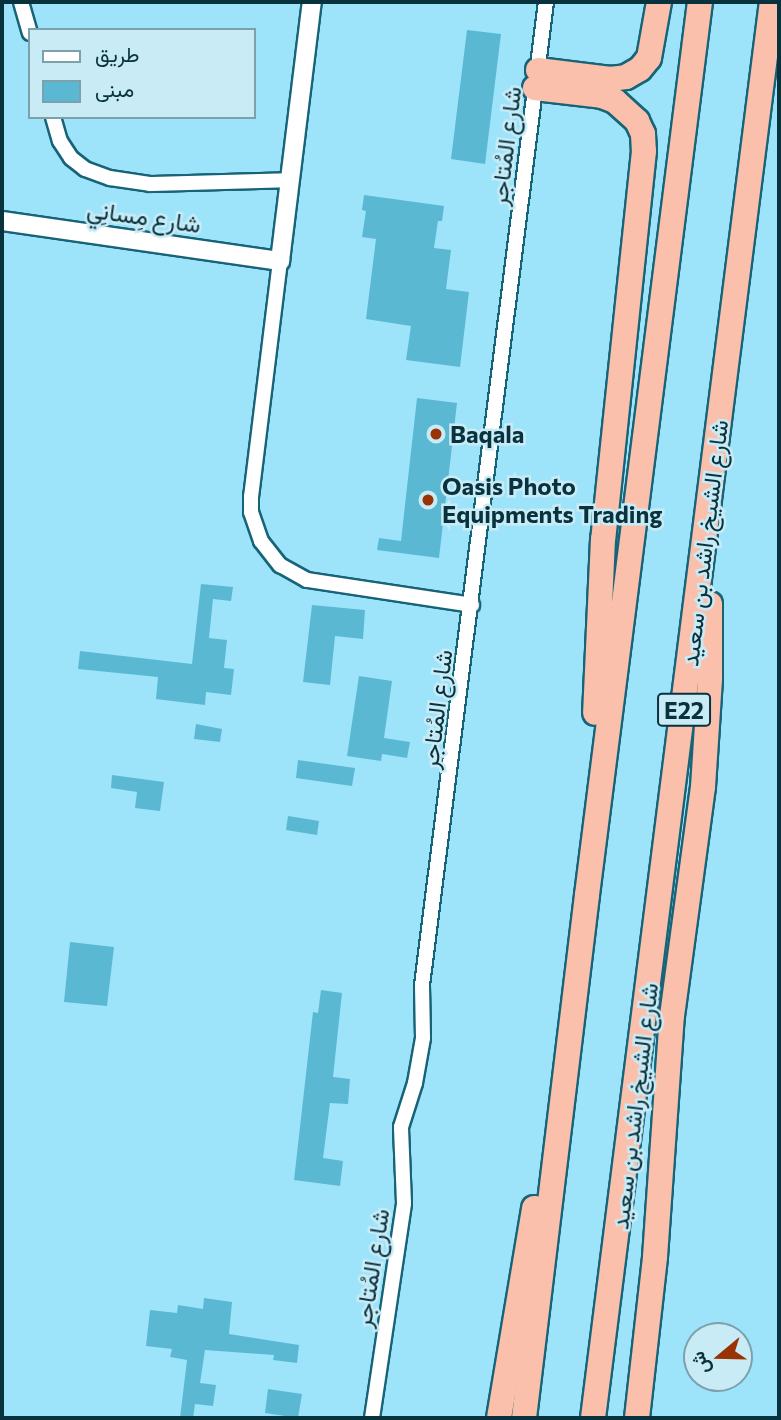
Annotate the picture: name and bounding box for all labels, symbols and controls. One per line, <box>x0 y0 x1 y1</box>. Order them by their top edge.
legend <box>28 28 256 119</box>
text: طريق <box>95 41 140 66</box>
text: مبنى <box>95 76 134 101</box>
street label: شارع المُتاجر <box>483 85 527 207</box>
street label: شارع مِسانِي <box>85 194 203 238</box>
street label: شارع الشيخ راشد بن سعيد <box>675 418 733 668</box>
place label: Baqala <box>450 420 524 448</box>
marker: Baqala <box>428 426 444 442</box>
place label: Oasis Photo Equipments Trading <box>442 472 662 528</box>
marker: Oasis Photo Equipments Trading <box>420 492 436 508</box>
street label: شارع المُتاجر <box>414 648 458 770</box>
road number: E22 <box>656 690 712 730</box>
street label: شارع الشيخ راشد بن سعيد <box>605 981 663 1231</box>
street label: شارع المُتاجر <box>347 1207 395 1329</box>
north arrow <box>683 1322 753 1392</box>
text: ش <box>685 1349 714 1378</box>

